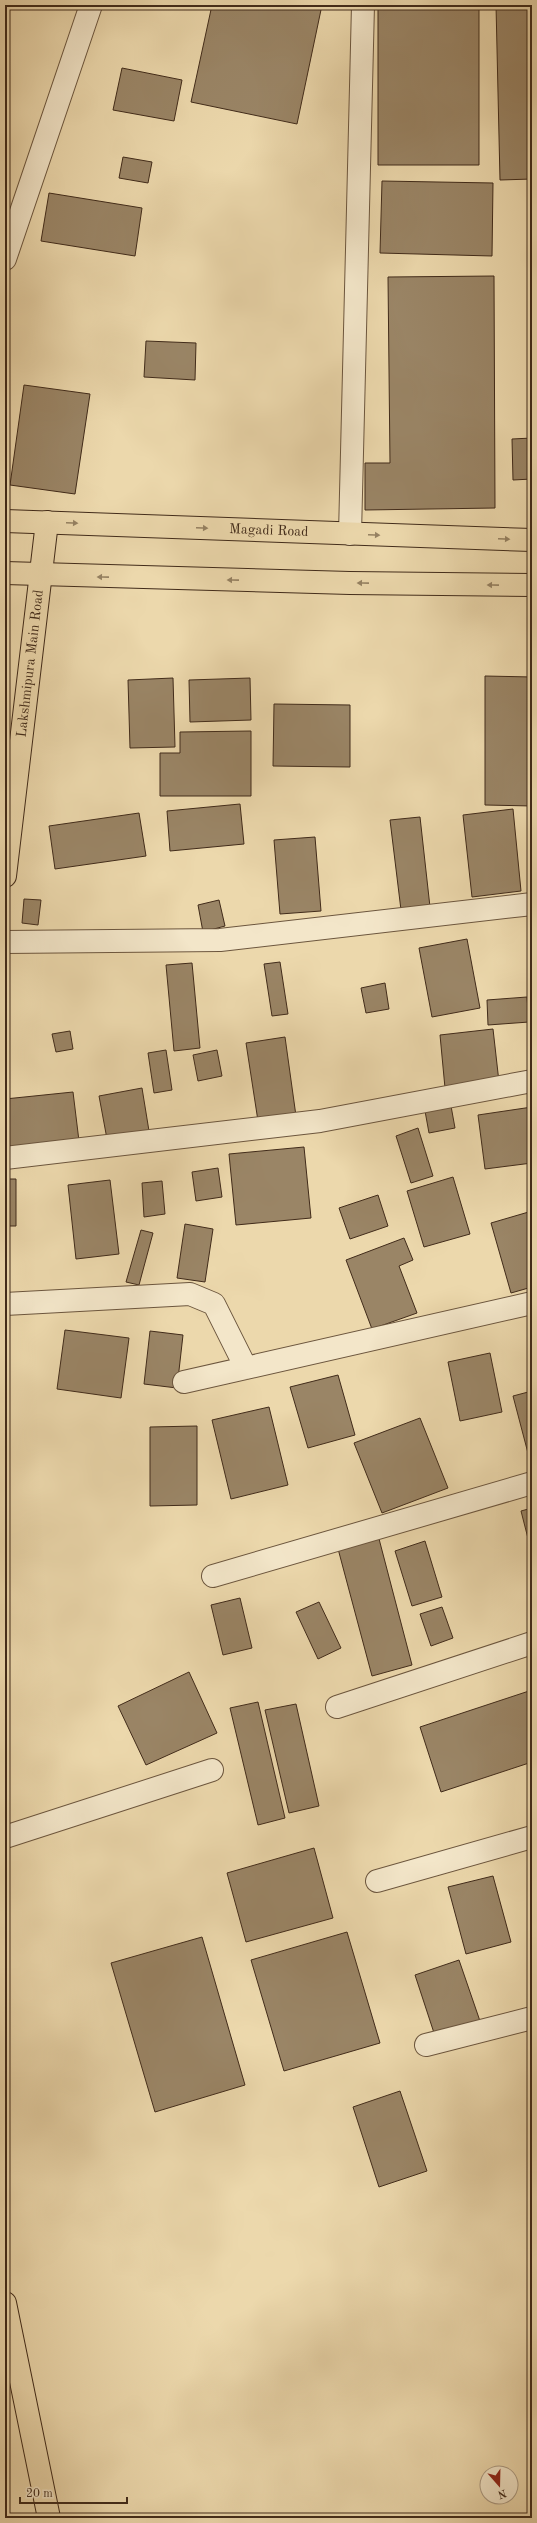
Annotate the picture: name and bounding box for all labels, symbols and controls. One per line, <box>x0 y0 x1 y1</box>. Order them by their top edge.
one-way arrow <box>66 520 79 526</box>
street label: Magadi Road <box>229 522 309 539</box>
one-way arrow <box>196 525 208 532</box>
one-way arrow <box>368 532 381 538</box>
one-way arrow <box>498 536 511 542</box>
one-way arrow <box>96 574 109 580</box>
one-way arrow <box>226 577 239 583</box>
one-way arrow <box>356 580 369 586</box>
one-way arrow <box>486 582 499 588</box>
street label: Lakshmipura Main Road <box>15 589 46 738</box>
north arrow <box>479 2465 519 2505</box>
scale bar <box>20 2479 127 2505</box>
text: N <box>496 2486 508 2500</box>
text: 20 m <box>26 2488 53 2500</box>

